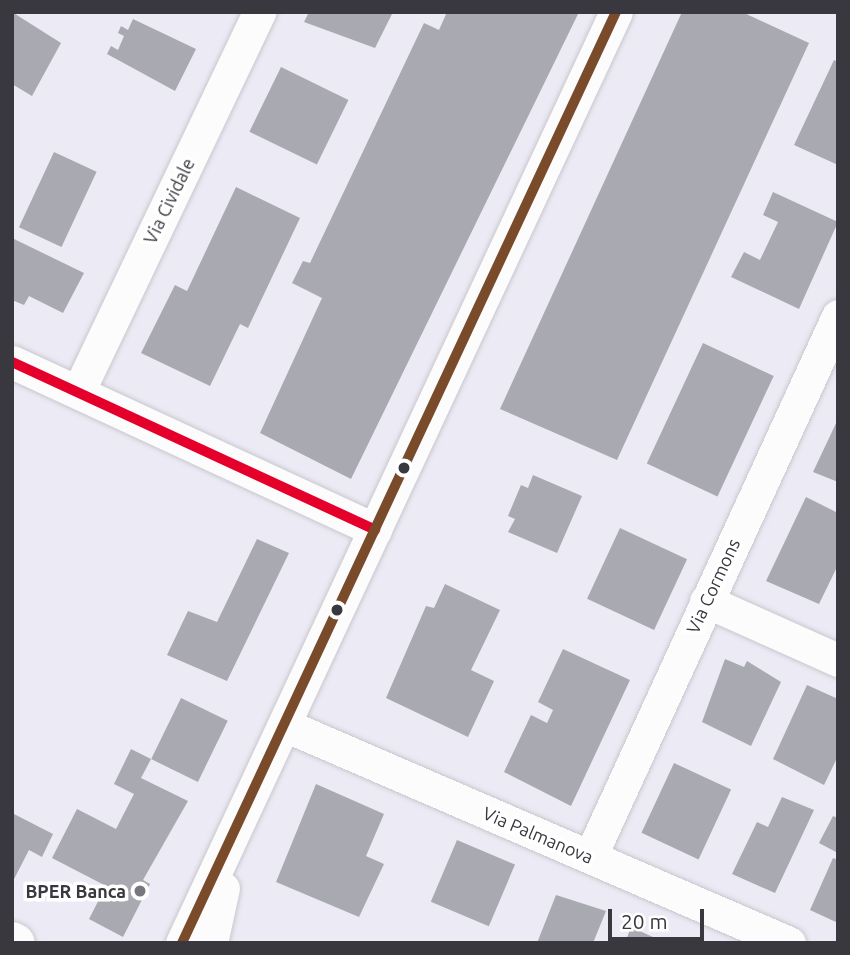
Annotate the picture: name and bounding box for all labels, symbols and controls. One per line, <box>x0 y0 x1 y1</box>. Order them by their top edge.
street label: Via Cividale <box>139 155 199 247</box>
unlabelled marker <box>397 461 411 475</box>
street label: Via Cormons <box>682 535 744 637</box>
unlabelled marker <box>330 603 344 617</box>
street label: Via Palmanova <box>480 802 596 868</box>
place label: BPER Banca <box>25 880 126 902</box>
marker: BPER Banca <box>132 883 148 899</box>
scale bar <box>612 895 708 939</box>
text: 20 m <box>621 909 668 933</box>

